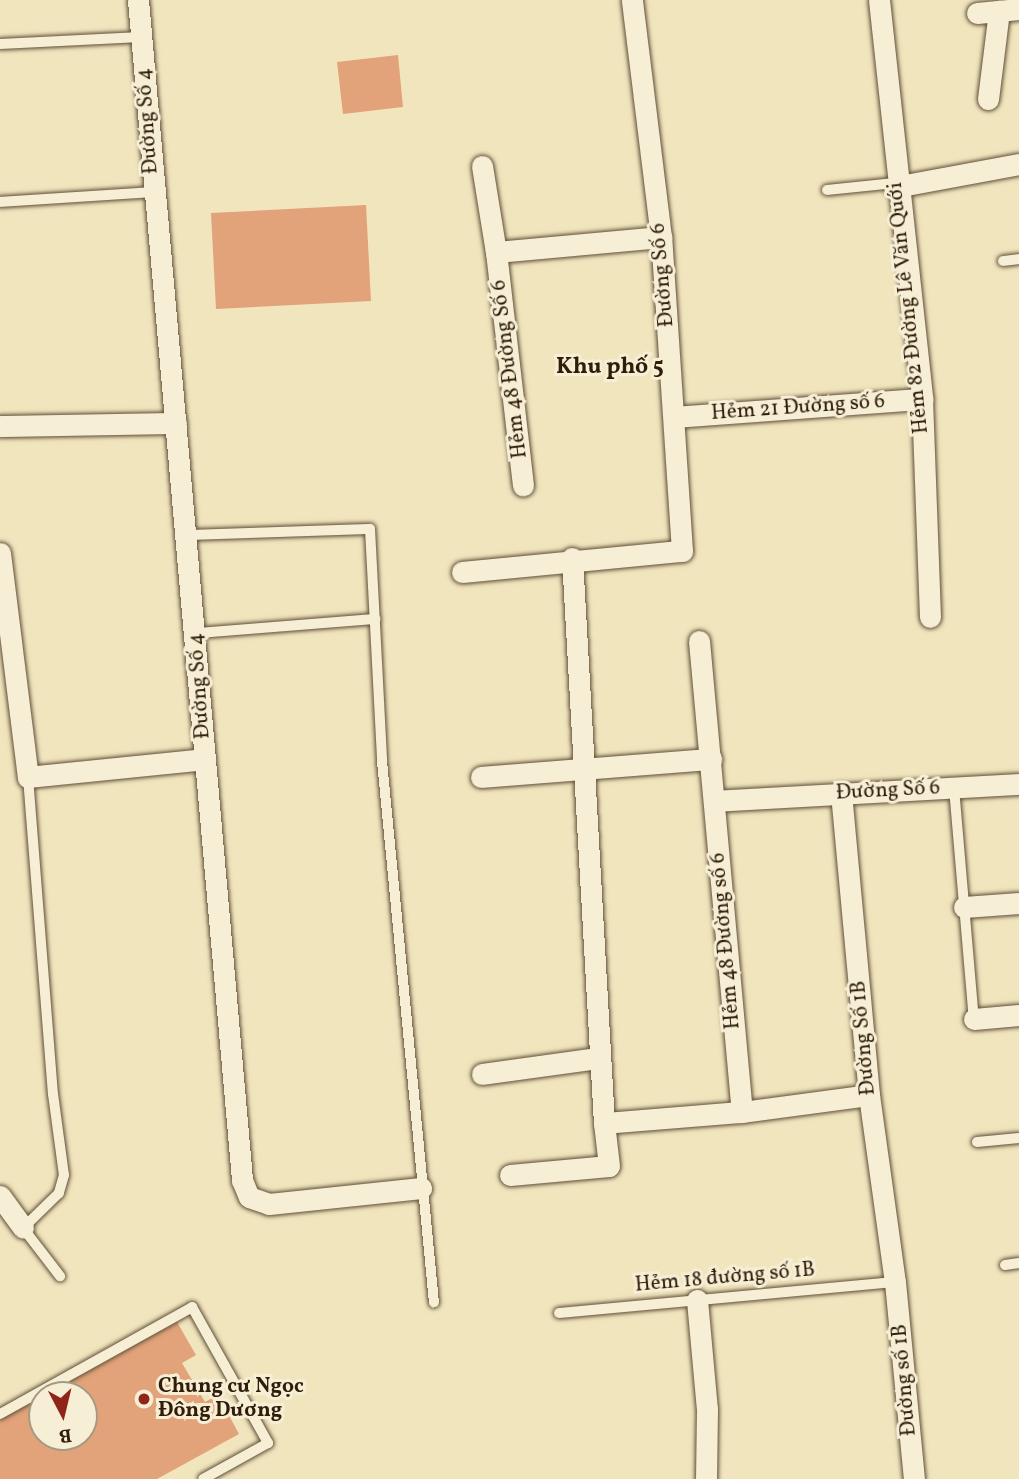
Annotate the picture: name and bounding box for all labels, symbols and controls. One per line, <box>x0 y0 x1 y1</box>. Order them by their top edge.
street label: Đường Số 4 <box>132 67 164 175</box>
street label: Hẻm 82 Đường Lê Văn Quới <box>883 181 935 435</box>
street label: Đường Số 6 <box>646 222 680 328</box>
street label: Hẻm 48 Đường Số 6 <box>487 278 533 460</box>
district label: Khu phố 5 <box>556 353 664 381</box>
street label: Hẻm 21 Đường số 6 <box>710 389 886 427</box>
street label: Đường Số 4 <box>184 632 216 740</box>
street label: Đường Số 6 <box>835 776 941 806</box>
street label: Hẻm 48 Đường số 6 <box>706 852 746 1030</box>
street label: Đường Số 1B <box>846 980 882 1096</box>
street label: Hẻm 18 đường số 1B <box>634 1258 816 1298</box>
street label: Đường số 1B <box>888 1323 922 1437</box>
place label: Chung cư Ngọc Đông Dương <box>158 1374 304 1424</box>
north arrow <box>28 1381 98 1451</box>
marker: Chung cư Ngọc Đông Dương <box>136 1391 152 1407</box>
text: B <box>57 1421 73 1449</box>

